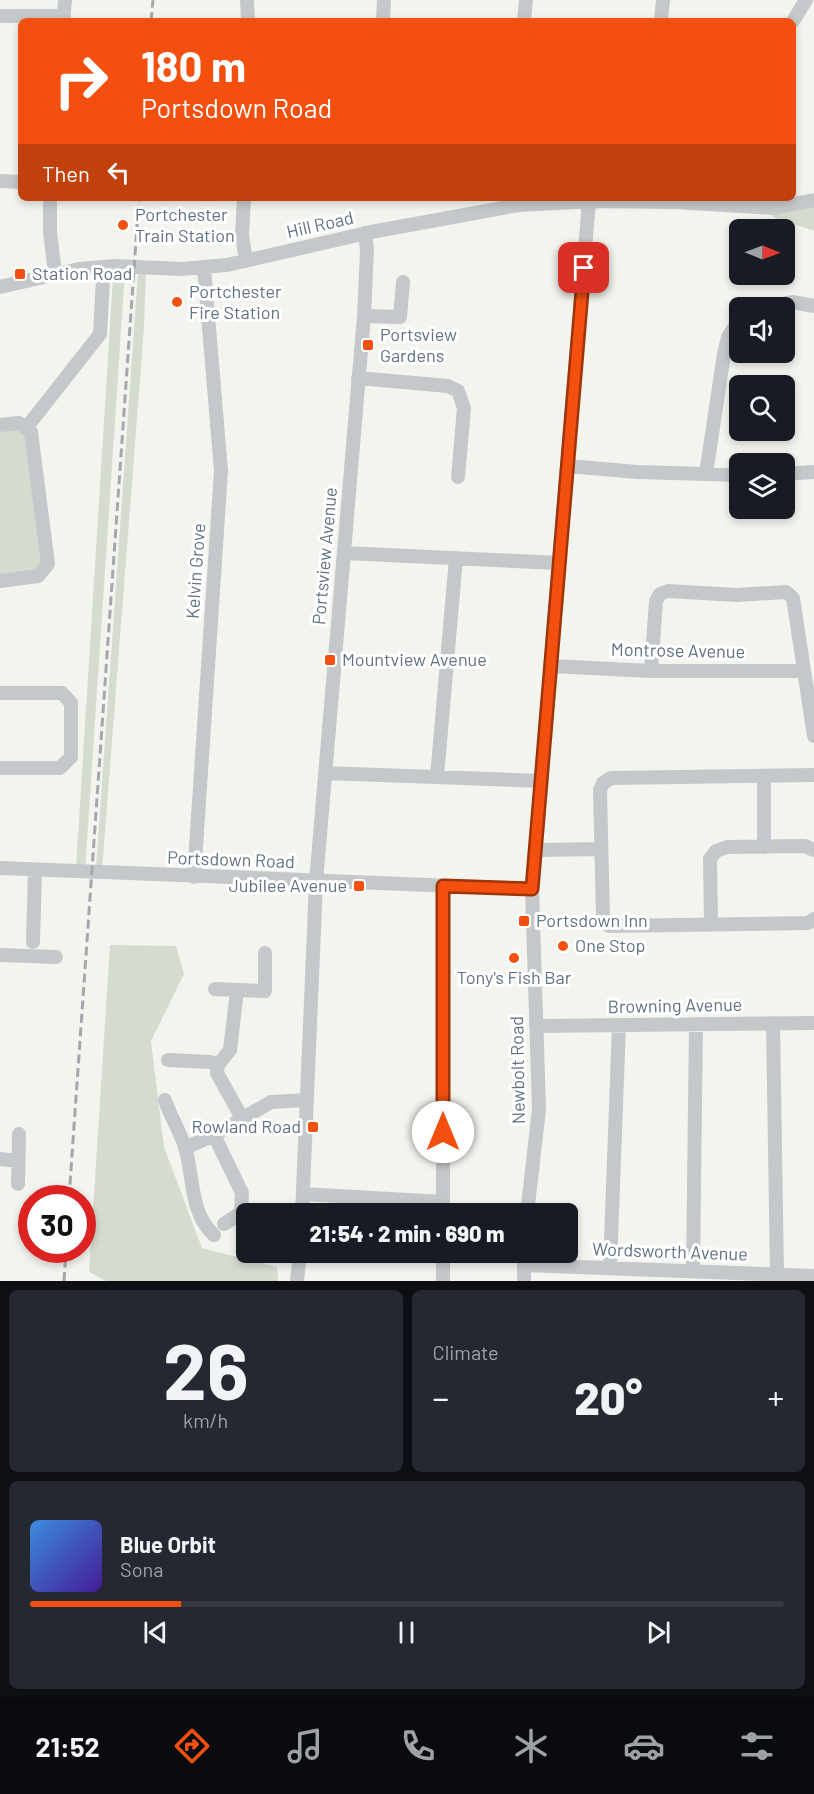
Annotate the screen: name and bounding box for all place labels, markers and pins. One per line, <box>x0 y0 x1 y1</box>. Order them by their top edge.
place label: Portchester Train Station <box>135 203 235 246</box>
marker: Portchester Train Station <box>116 218 130 232</box>
pin <box>558 242 609 293</box>
place label: Station Road <box>32 262 132 284</box>
marker: Station Road <box>13 267 27 281</box>
place label: Portchester Fire Station <box>189 280 282 323</box>
marker: Portchester Fire Station <box>170 295 184 309</box>
place label: Portsview Gardens <box>380 323 457 366</box>
marker: Portsview Gardens <box>361 338 375 352</box>
place label: Mountview Avenue <box>342 648 487 670</box>
marker: Mountview Avenue <box>323 653 337 667</box>
place label: Jubilee Avenue <box>228 874 347 896</box>
marker: Jubilee Avenue <box>352 879 366 893</box>
place label: Portsdown Inn <box>536 909 648 931</box>
marker: Portsdown Inn <box>517 914 531 928</box>
place label: One Stop <box>575 934 646 956</box>
marker: One Stop <box>556 939 570 953</box>
marker: Tony's Fish Bar <box>507 951 521 965</box>
place label: Tony's Fish Bar <box>457 966 572 988</box>
place label: Rowland Road <box>191 1115 301 1137</box>
marker: Rowland Road <box>306 1120 320 1134</box>

